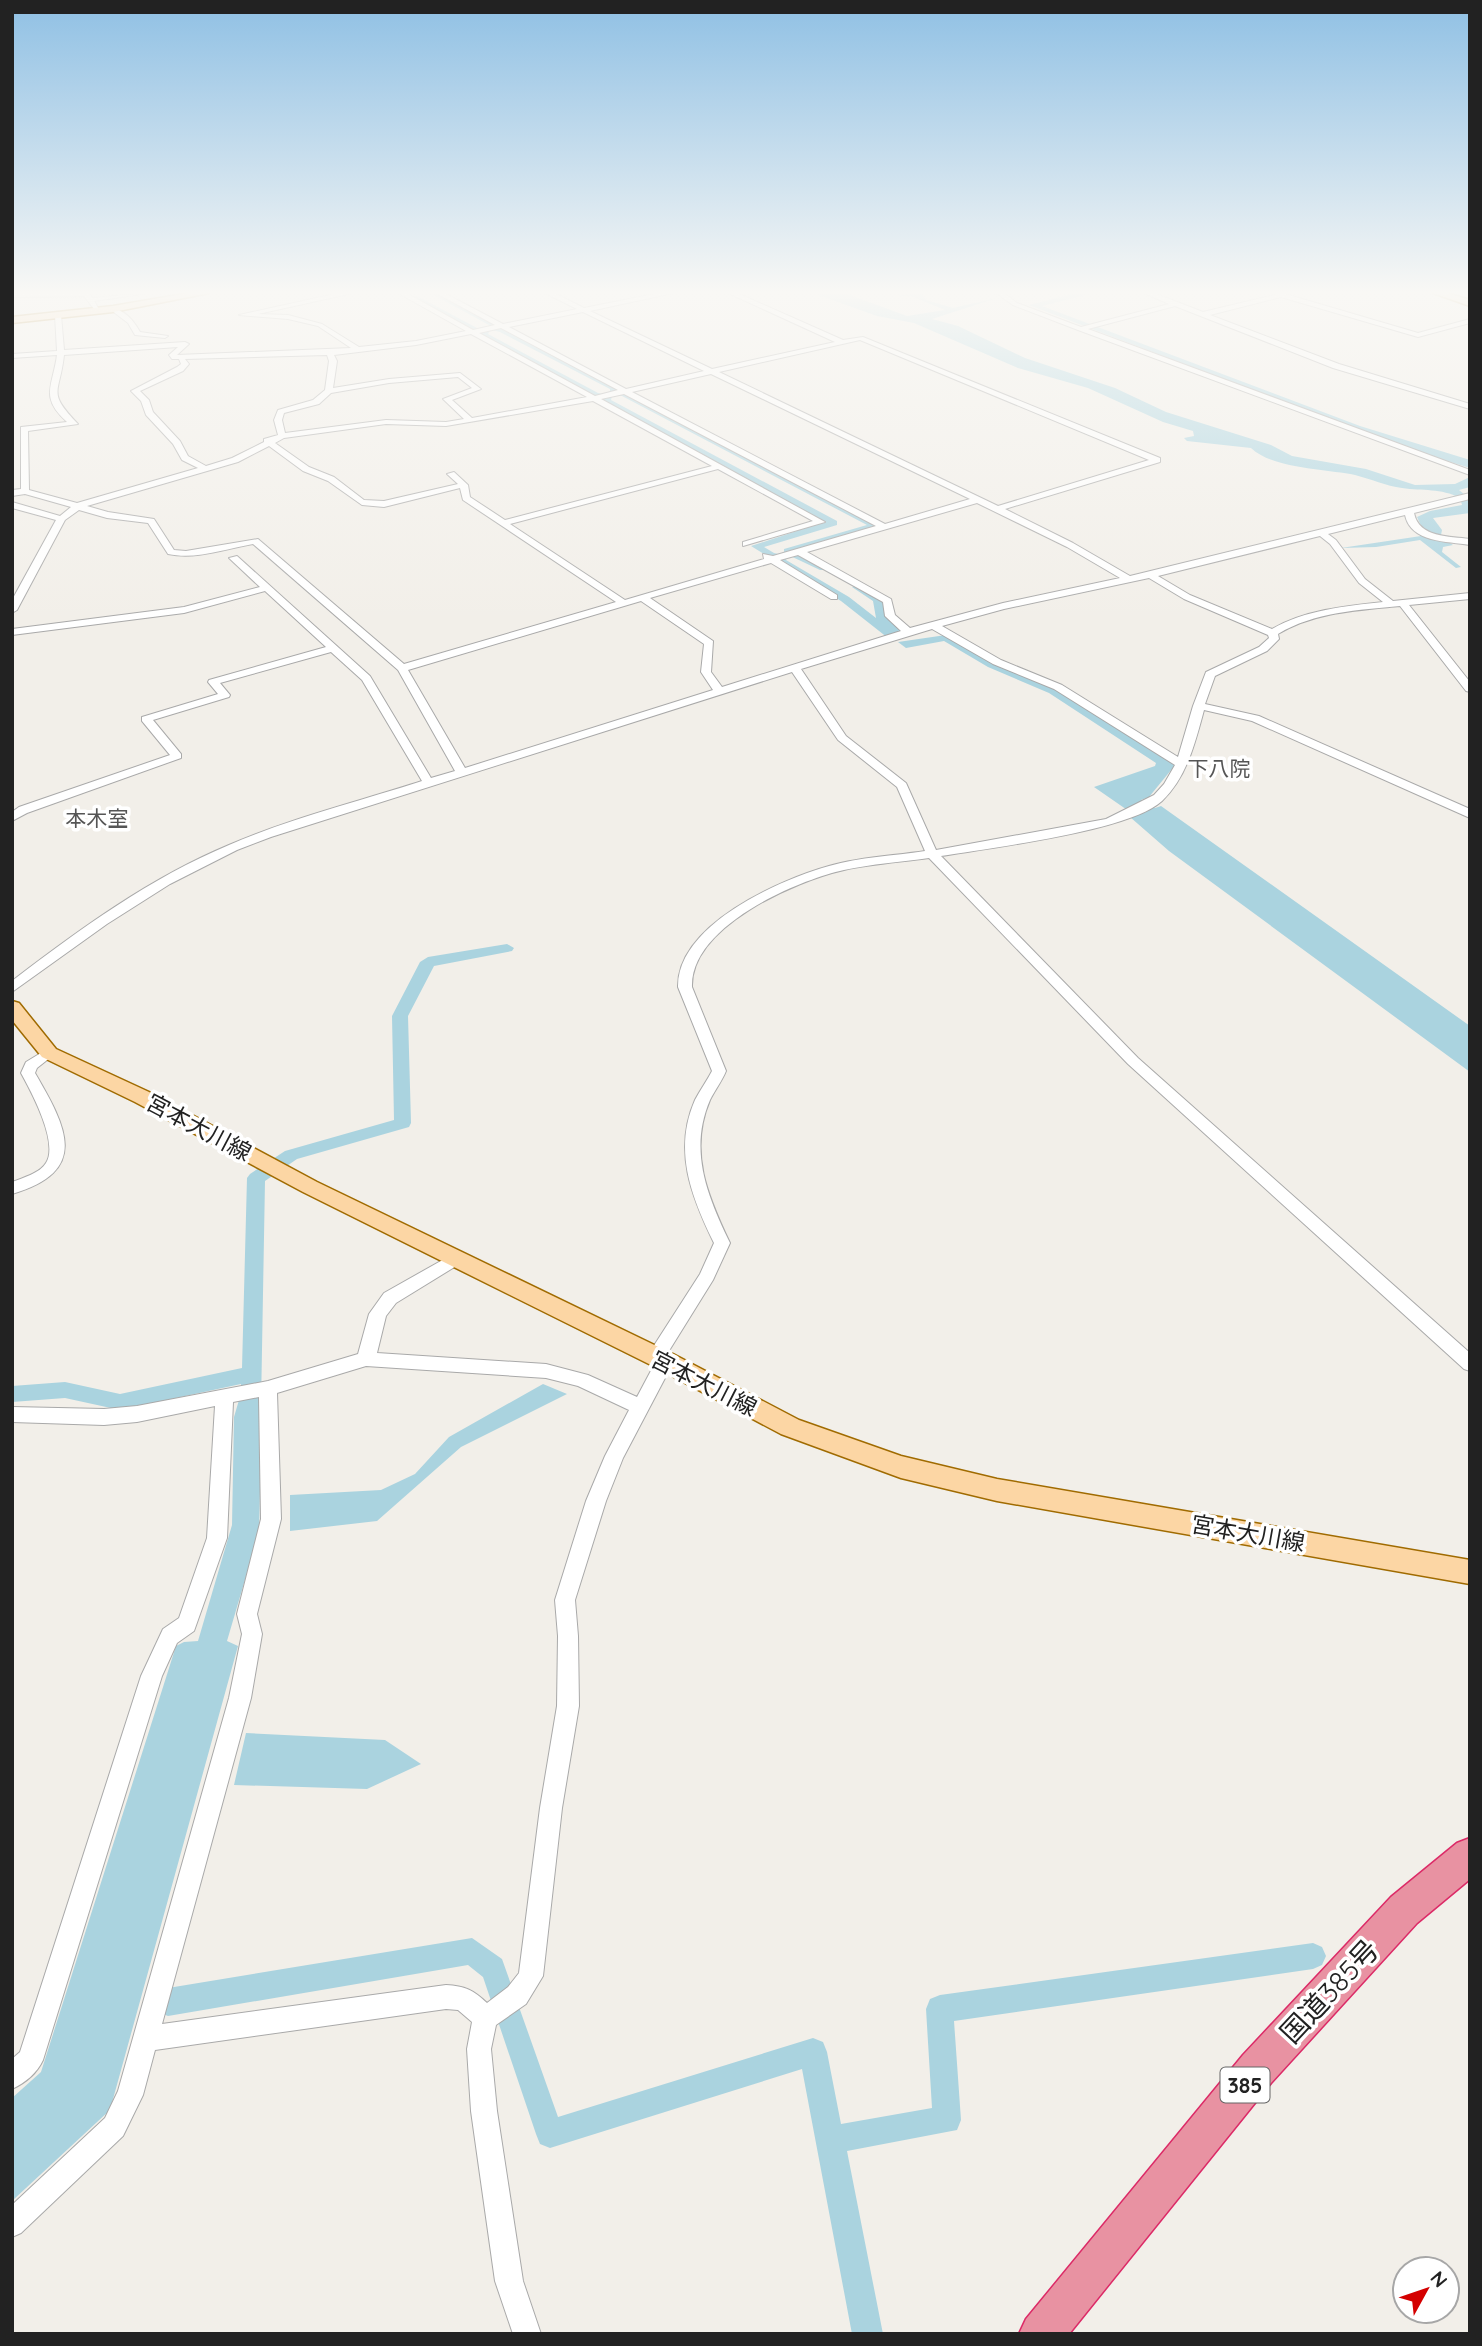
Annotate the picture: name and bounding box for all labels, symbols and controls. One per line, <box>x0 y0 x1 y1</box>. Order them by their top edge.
district label: 下八院 <box>1188 755 1251 781</box>
district label: 本木室 <box>66 805 129 831</box>
street label: 宮本大川線 <box>141 1087 257 1167</box>
street label: 宮本大川線 <box>646 1344 762 1422</box>
street label: 宮本大川線 <box>1189 1509 1307 1557</box>
street label: 国道385号 <box>1272 1932 1386 2050</box>
road number: 385 <box>1220 2068 1270 2102</box>
north arrow <box>1391 2255 1461 2325</box>
text: N <box>1425 2266 1453 2292</box>

